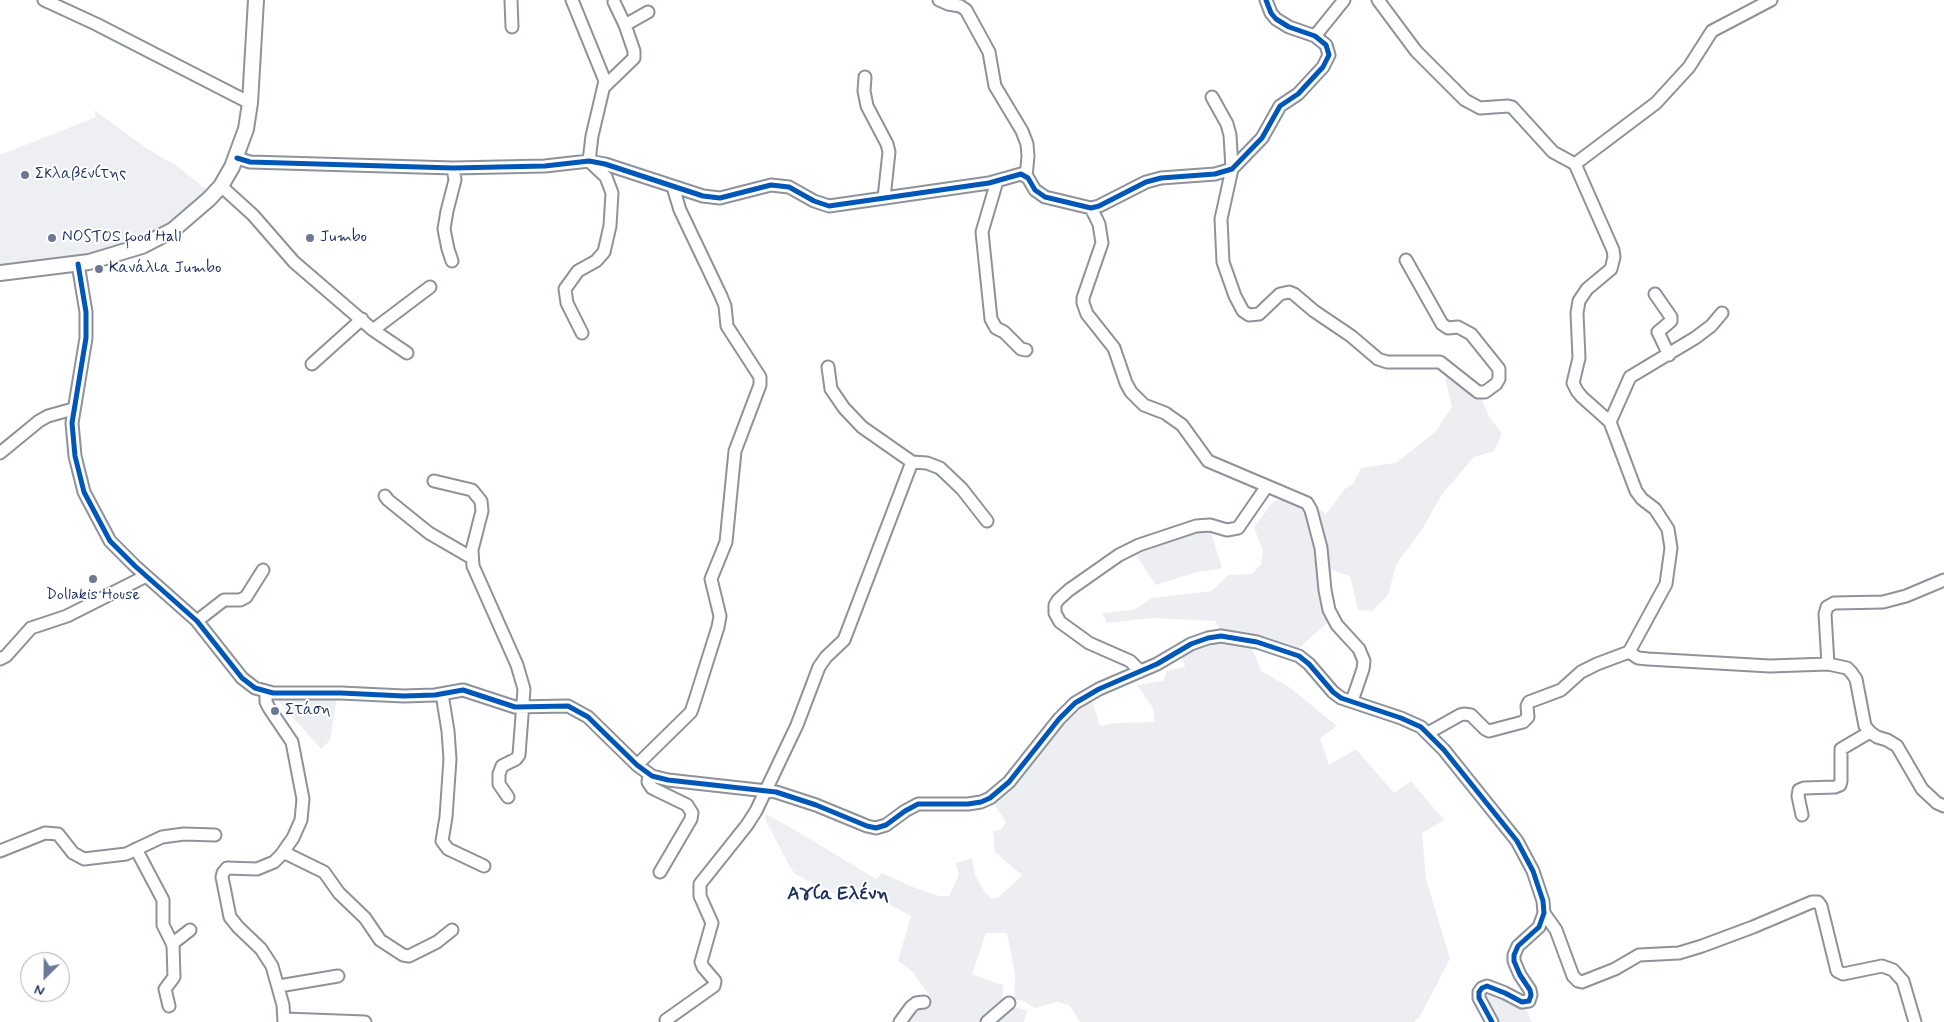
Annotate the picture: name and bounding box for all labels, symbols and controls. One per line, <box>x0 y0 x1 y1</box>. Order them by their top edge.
place label: Σκλαβενίτης <box>35 165 126 185</box>
marker: Σκλαβενίτης <box>19 169 31 181</box>
place label: NOSTOS food Hall <box>62 228 181 248</box>
place label: Jumbo <box>320 228 367 248</box>
marker: NOSTOS food Hall <box>46 232 58 244</box>
marker: Jumbo <box>304 232 316 244</box>
place label: Κανάλια Jumbo <box>109 259 221 279</box>
marker: Κανάλια Jumbo <box>93 263 105 275</box>
marker: Dollakis House <box>87 573 99 585</box>
place label: Dollakis House <box>46 586 140 606</box>
place label: Στάση <box>285 701 331 721</box>
marker: Στάση <box>269 705 281 717</box>
district label: Αγία Ελένη <box>787 884 889 906</box>
north arrow <box>20 952 70 1002</box>
text: N <box>32 980 47 1000</box>

